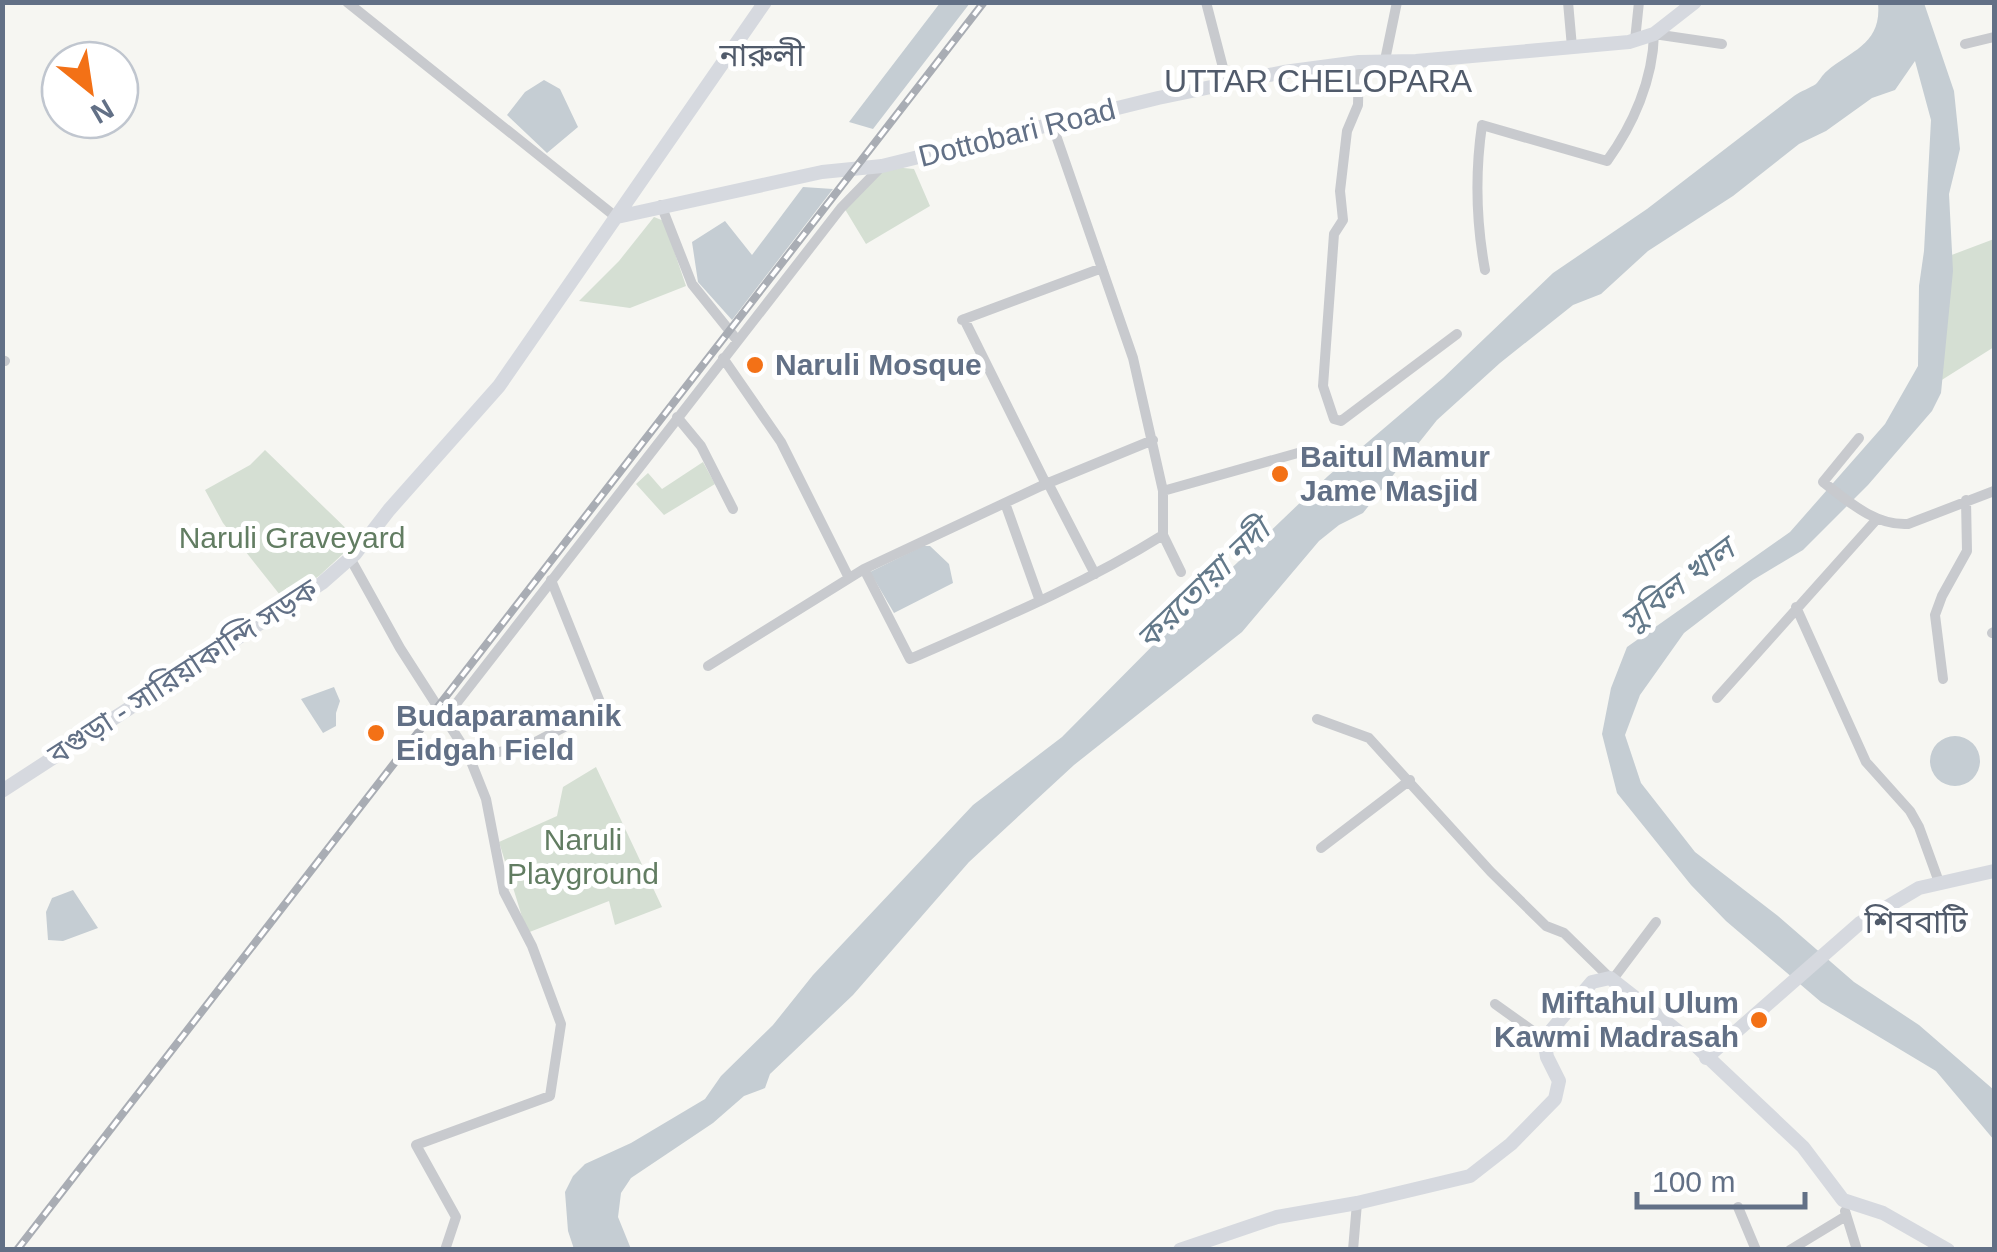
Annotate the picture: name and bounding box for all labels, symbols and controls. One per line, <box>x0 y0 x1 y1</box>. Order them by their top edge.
district label: নারুলী <box>719 37 805 73</box>
north arrow <box>40 40 140 140</box>
district label: UTTAR CHELOPARA <box>1164 63 1473 99</box>
street label: Dottobari Road <box>915 92 1119 173</box>
text: N <box>86 93 119 130</box>
place label: Naruli Mosque <box>775 348 982 381</box>
marker: Naruli Mosque <box>744 354 766 376</box>
place label: Baitul Mamur Jame Masjid <box>1300 440 1490 507</box>
marker: Baitul Mamur Jame Masjid <box>1269 463 1291 485</box>
water label: করতোয়া নদী <box>1128 507 1281 656</box>
park label: Naruli Graveyard <box>179 521 405 554</box>
water label: সুবিল খাল <box>1613 527 1746 640</box>
street label: বগুড়া - সারিয়াকান্দি সড়ক <box>41 571 324 772</box>
place label: Budaparamanik Eidgah Field <box>396 699 621 766</box>
marker: Budaparamanik Eidgah Field <box>365 722 387 744</box>
park label: Naruli Playground <box>507 823 659 890</box>
district label: শিববাটি <box>1864 904 1968 940</box>
place label: Miftahul Ulum Kawmi Madrasah <box>1494 986 1739 1053</box>
marker: Miftahul Ulum Kawmi Madrasah <box>1748 1009 1770 1031</box>
scale bar <box>1637 1147 1804 1209</box>
text: 100 m <box>1652 1165 1735 1198</box>

